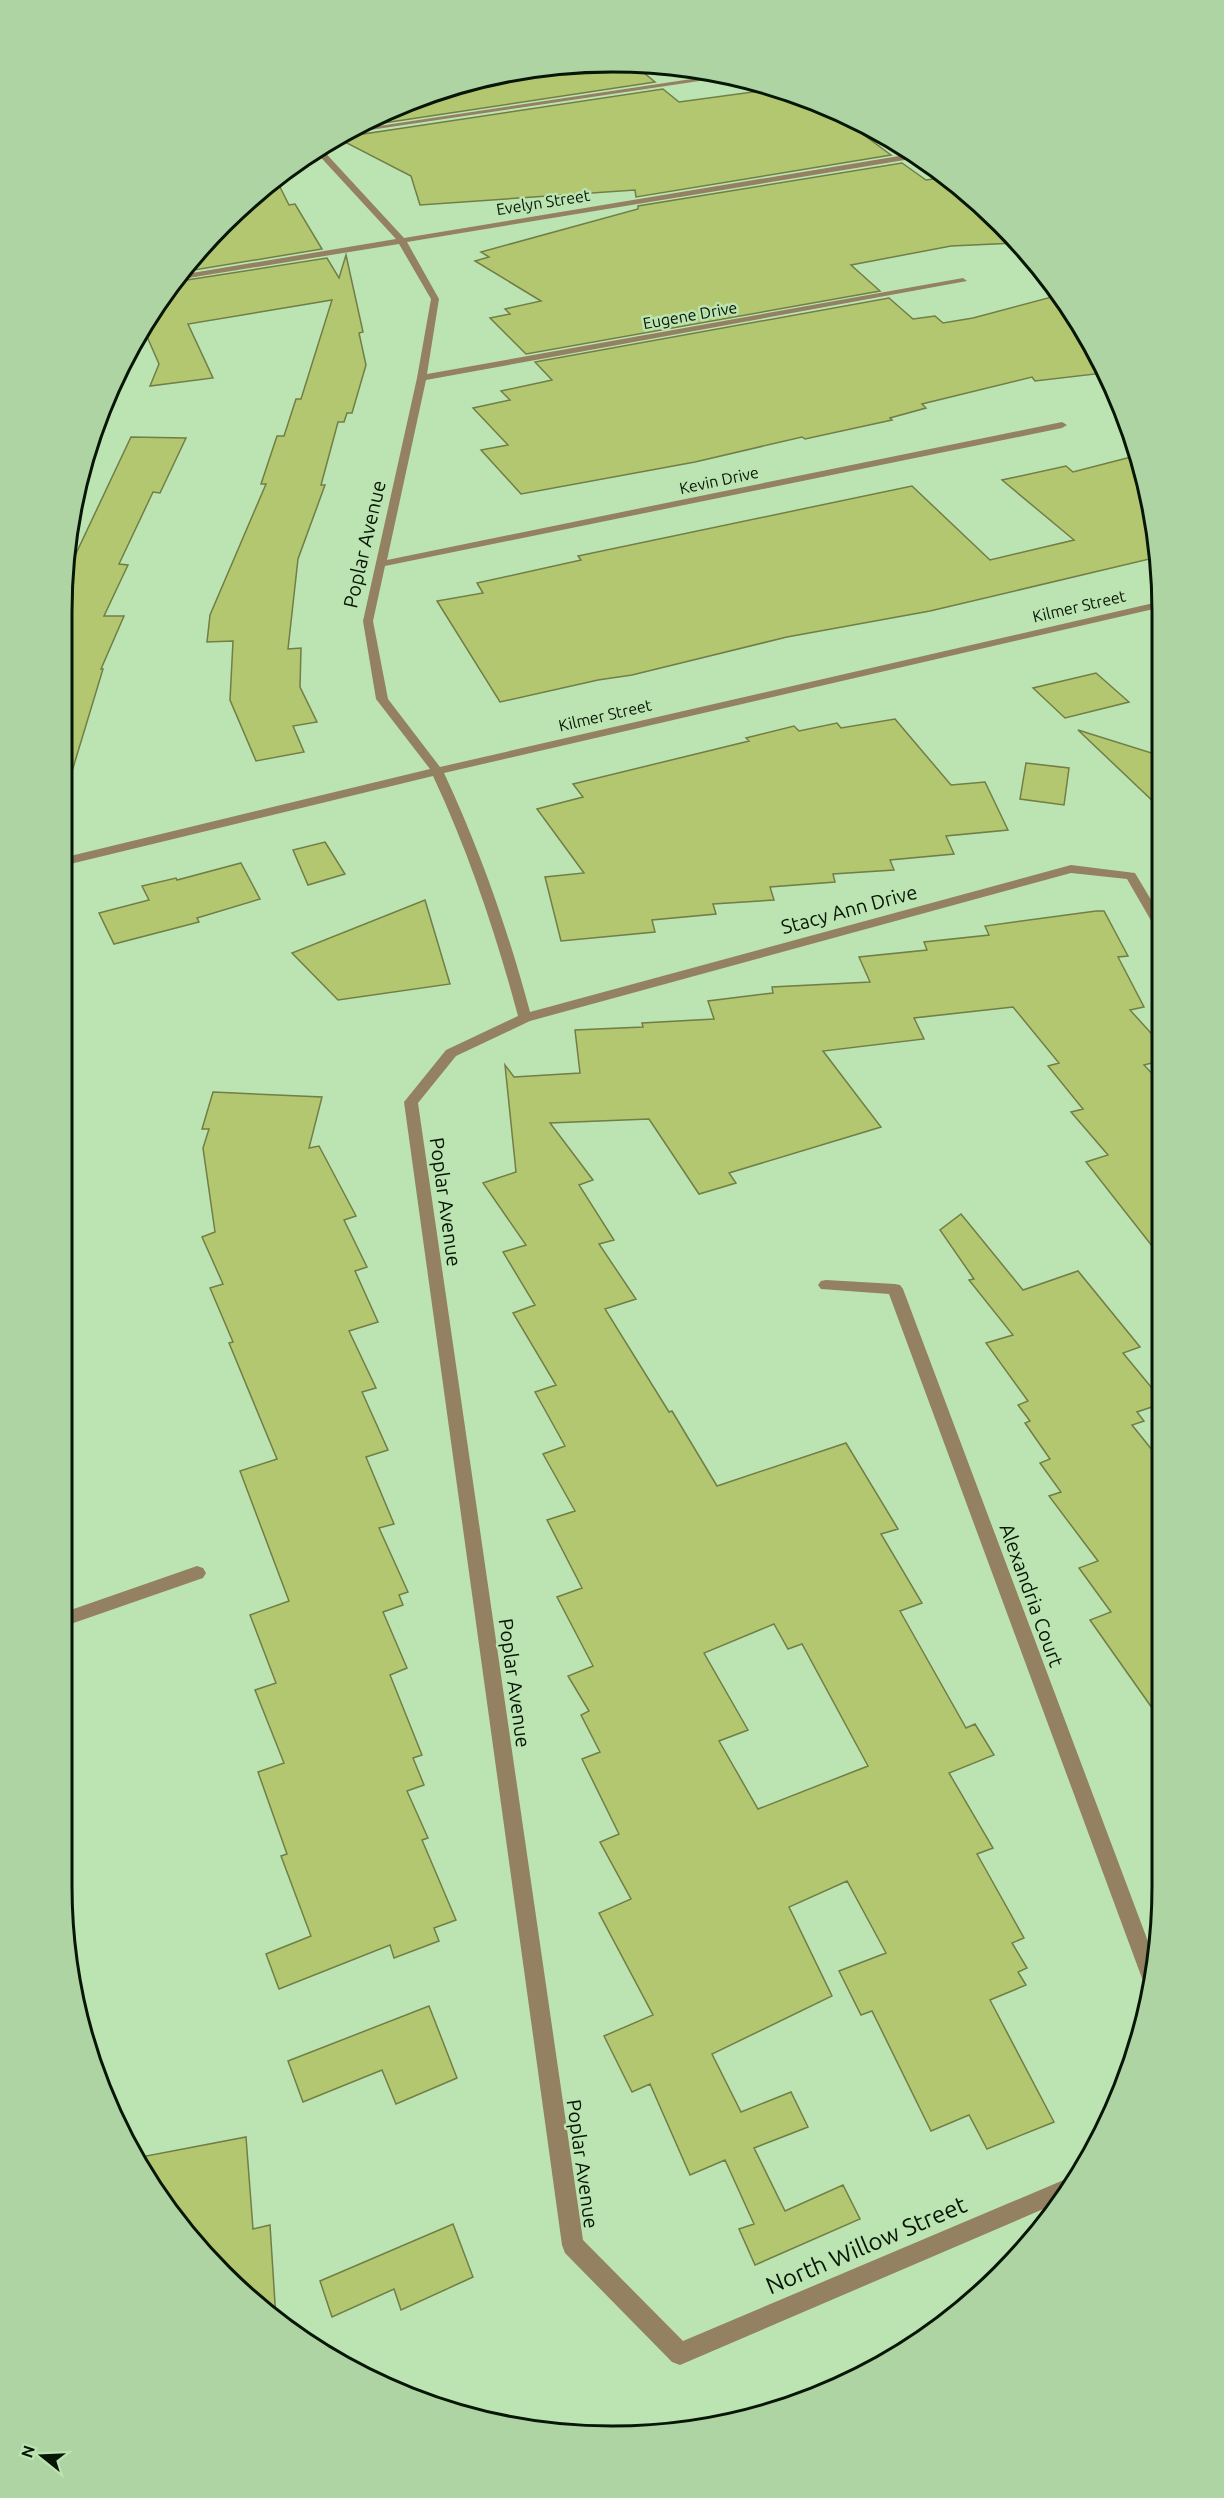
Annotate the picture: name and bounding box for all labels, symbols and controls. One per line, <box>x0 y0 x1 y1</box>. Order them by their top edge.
street label: Evelyn Street <box>495 186 592 218</box>
street label: Eugene Drive <box>641 298 739 332</box>
street label: Kevin Drive <box>678 463 760 497</box>
street label: Poplar Avenue <box>338 478 390 610</box>
street label: Kilmer Street <box>1031 586 1128 625</box>
street label: Kilmer Street <box>557 695 654 734</box>
street label: Stacy Ann Drive <box>778 880 920 938</box>
street label: Poplar Avenue <box>426 1136 466 1268</box>
street label: Alexandria Court <box>995 1520 1069 1670</box>
street label: Poplar Avenue <box>495 1617 535 1749</box>
street label: Poplar Avenue <box>563 2098 603 2230</box>
street label: North Willow Street <box>762 2190 971 2299</box>
north arrow <box>12 2426 72 2486</box>
text: N <box>17 2443 38 2460</box>

